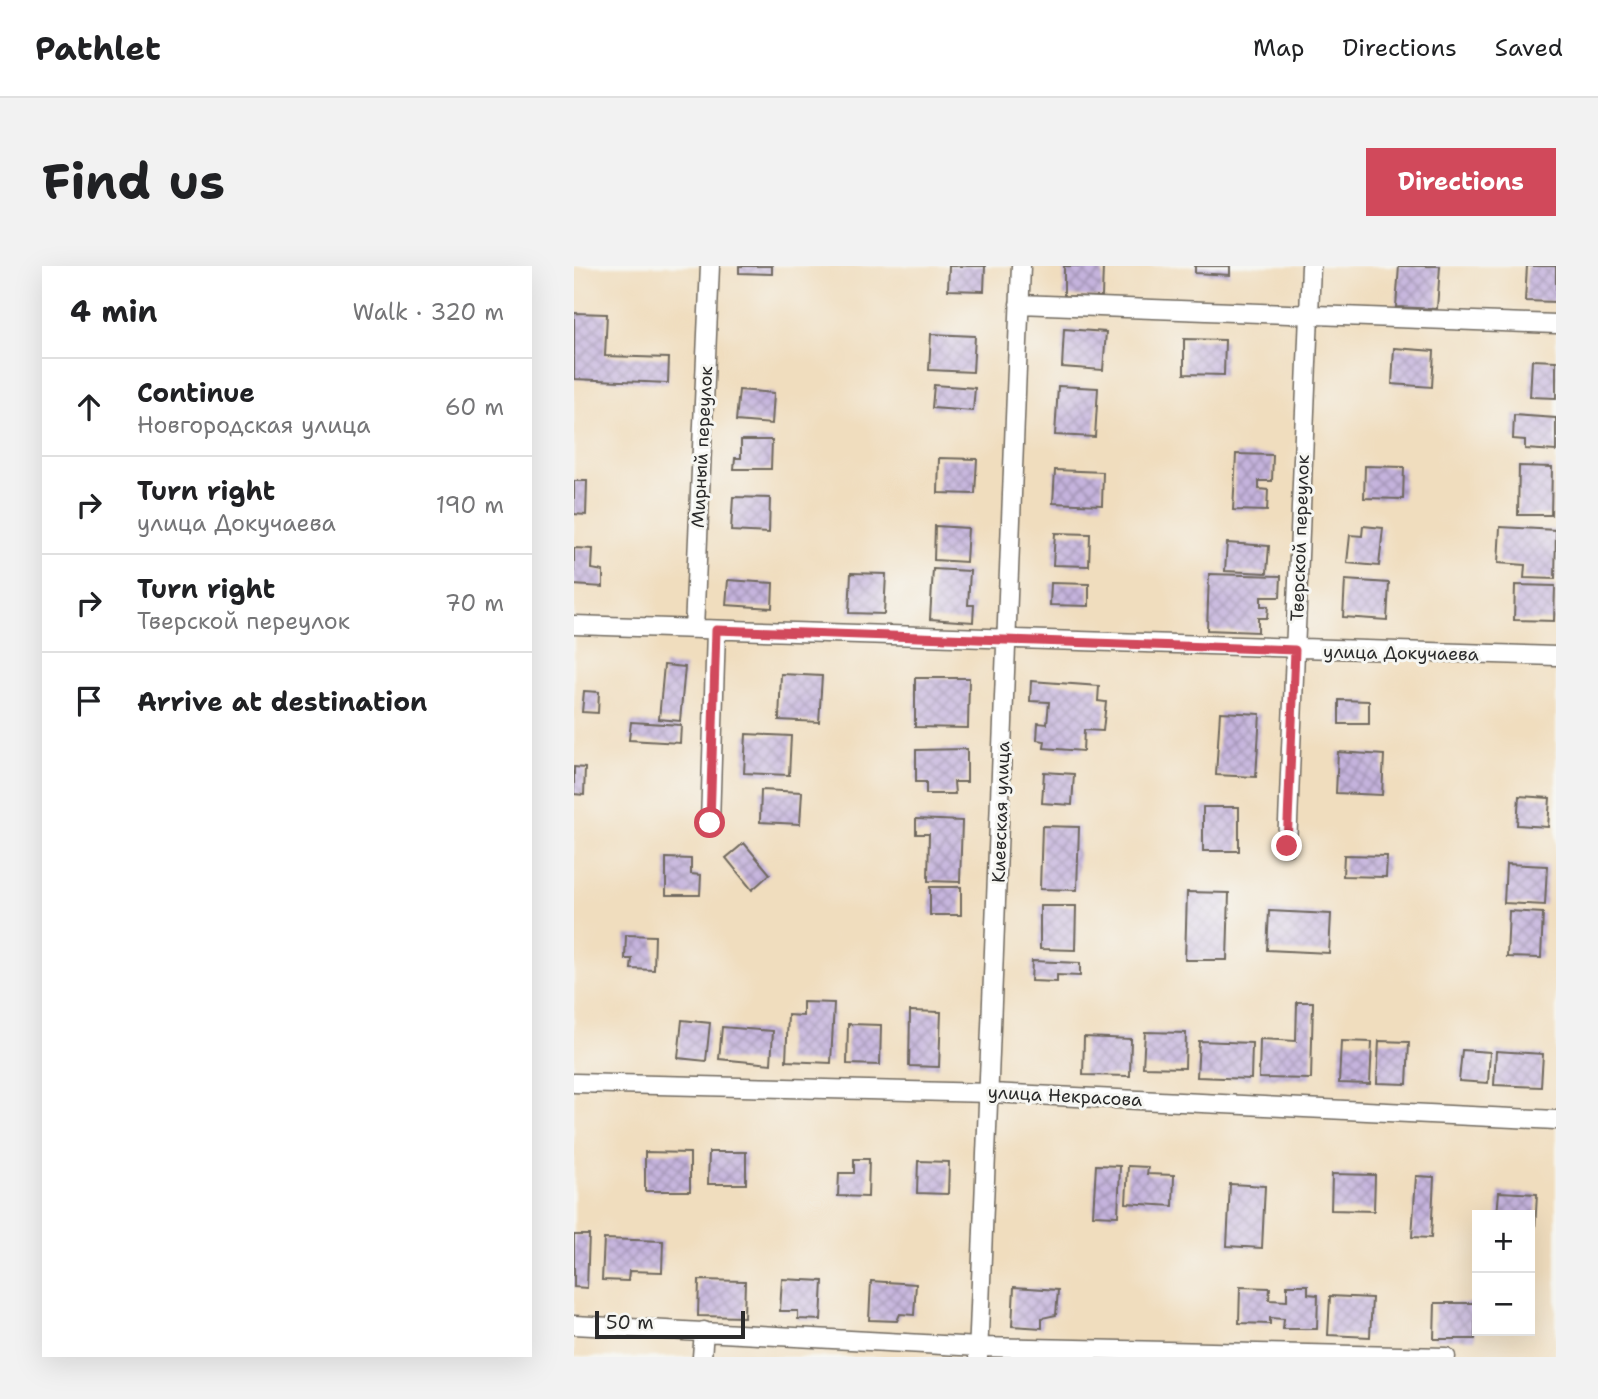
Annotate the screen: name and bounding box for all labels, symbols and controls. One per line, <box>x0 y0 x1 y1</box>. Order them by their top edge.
text: Pathlet <box>35 26 161 71</box>
text: Map <box>1253 32 1304 64</box>
text: Directions <box>1342 32 1457 64</box>
text: Saved <box>1495 32 1563 64</box>
button: Directions <box>1366 148 1556 216</box>
text: Find us <box>42 149 225 215</box>
text: 4 min <box>70 291 157 332</box>
text: Walk · 320 m <box>353 297 504 327</box>
street label: Мирный переулок <box>686 365 718 529</box>
text: Continue <box>137 375 255 410</box>
icon: ahead <box>70 388 108 426</box>
text: 60 m <box>445 392 504 422</box>
text: Новгородская улица <box>137 410 371 440</box>
street label: Тверской переулок <box>1285 454 1315 622</box>
text: Turn right <box>137 473 275 508</box>
icon: right <box>70 486 108 524</box>
text: 190 m <box>436 490 504 520</box>
text: улица Докучаева <box>137 508 336 538</box>
text: Turn right <box>137 571 275 606</box>
icon: right <box>70 584 108 622</box>
text: 70 m <box>445 588 504 618</box>
text: Тверской переулок <box>137 606 350 636</box>
street label: улица Докучаева <box>1323 640 1479 666</box>
icon: arrive <box>70 682 108 720</box>
text: Arrive at destination <box>137 684 427 719</box>
street label: Киевская улица <box>987 741 1015 883</box>
route start <box>694 807 725 838</box>
route end <box>1271 830 1302 861</box>
street label: улица Некрасова <box>987 1080 1143 1112</box>
map controls <box>1472 1210 1535 1336</box>
button: + <box>1472 1210 1535 1273</box>
button: − <box>1472 1273 1535 1336</box>
scale bar <box>595 1308 746 1340</box>
text: 50 m <box>606 1310 654 1335</box>

